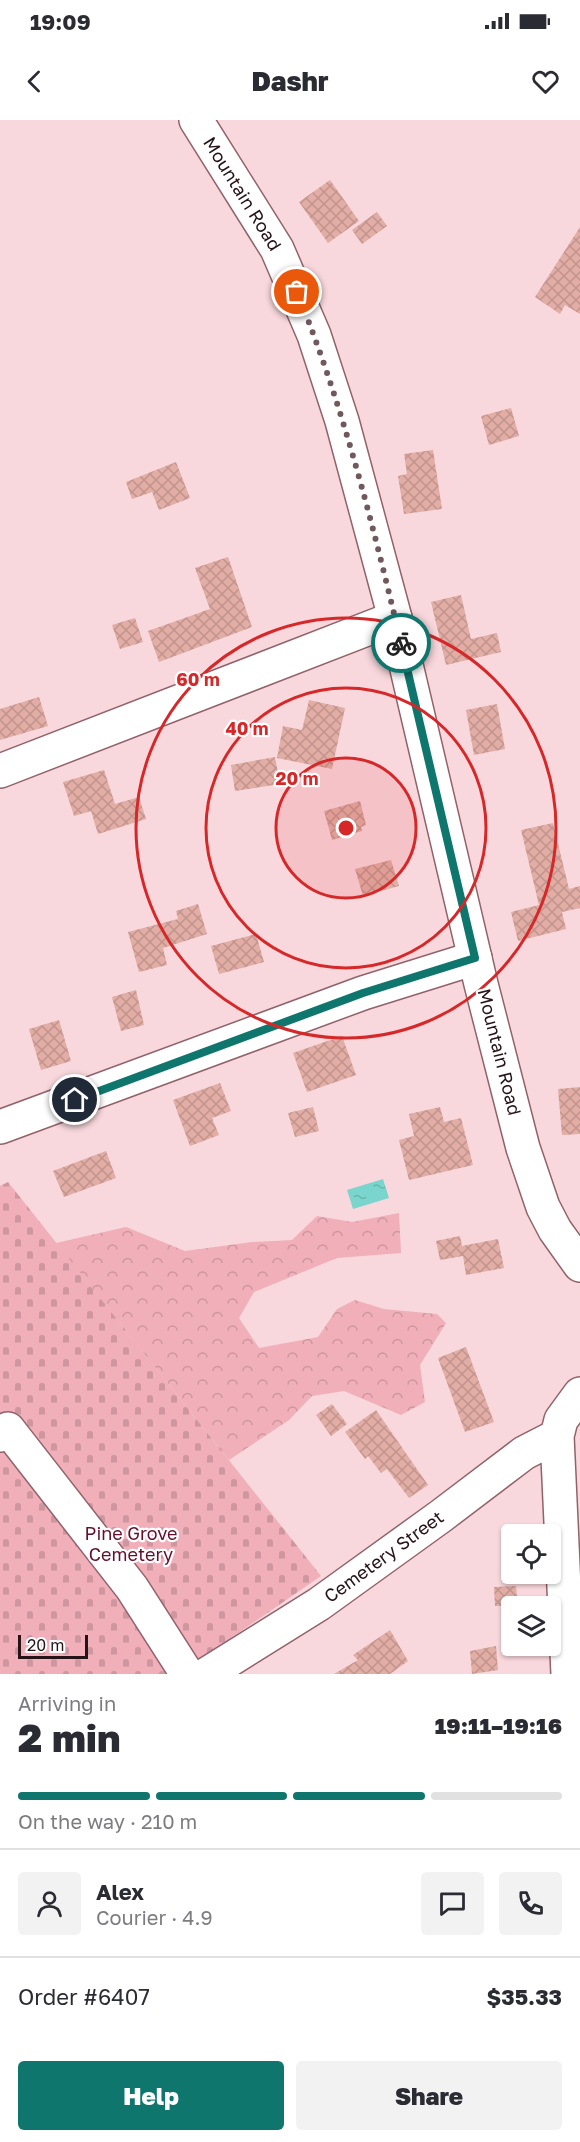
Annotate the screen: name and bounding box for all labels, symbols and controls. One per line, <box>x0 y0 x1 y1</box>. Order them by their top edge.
text: 19:09 <box>30 8 91 35</box>
icon: back <box>18 65 51 98</box>
text: Dashr <box>251 65 329 97</box>
icon: heart <box>529 65 562 98</box>
street label: Mountain Road <box>199 133 287 254</box>
pin <box>271 266 322 317</box>
icon: bag <box>280 275 313 308</box>
courier <box>371 613 431 673</box>
icon: bike <box>385 627 418 660</box>
text: 60 m <box>176 668 220 690</box>
text: 40 m <box>225 717 269 739</box>
text: 20 m <box>276 767 318 789</box>
centre of rings <box>336 818 356 838</box>
street label: Mountain Road <box>474 986 526 1117</box>
pin <box>49 1074 100 1125</box>
icon: home <box>58 1083 91 1116</box>
street label: Cemetery Street <box>319 1506 447 1607</box>
park label: Pine Grove Cemetery <box>85 1522 177 1565</box>
map controls <box>501 1524 561 1656</box>
button: locate <box>501 1524 561 1584</box>
button: layers <box>501 1596 561 1656</box>
scale bar <box>18 1632 88 1660</box>
text: 20 m <box>27 1635 64 1655</box>
text: Arriving in <box>18 1691 116 1715</box>
text: 19:11–19:16 <box>435 1712 562 1739</box>
text: 2 min <box>18 1714 121 1761</box>
text: On the way · 210 m <box>18 1809 197 1833</box>
button: person <box>18 1872 81 1935</box>
button: chat <box>421 1872 484 1935</box>
button: phone <box>499 1872 562 1935</box>
text: Alex <box>96 1878 144 1905</box>
text: Courier · 4.9 <box>96 1905 213 1929</box>
text: Order #6407 <box>18 1983 150 2010</box>
text: $35.33 <box>487 1983 562 2010</box>
button: Help <box>18 2061 284 2130</box>
button: Share <box>296 2061 562 2130</box>

